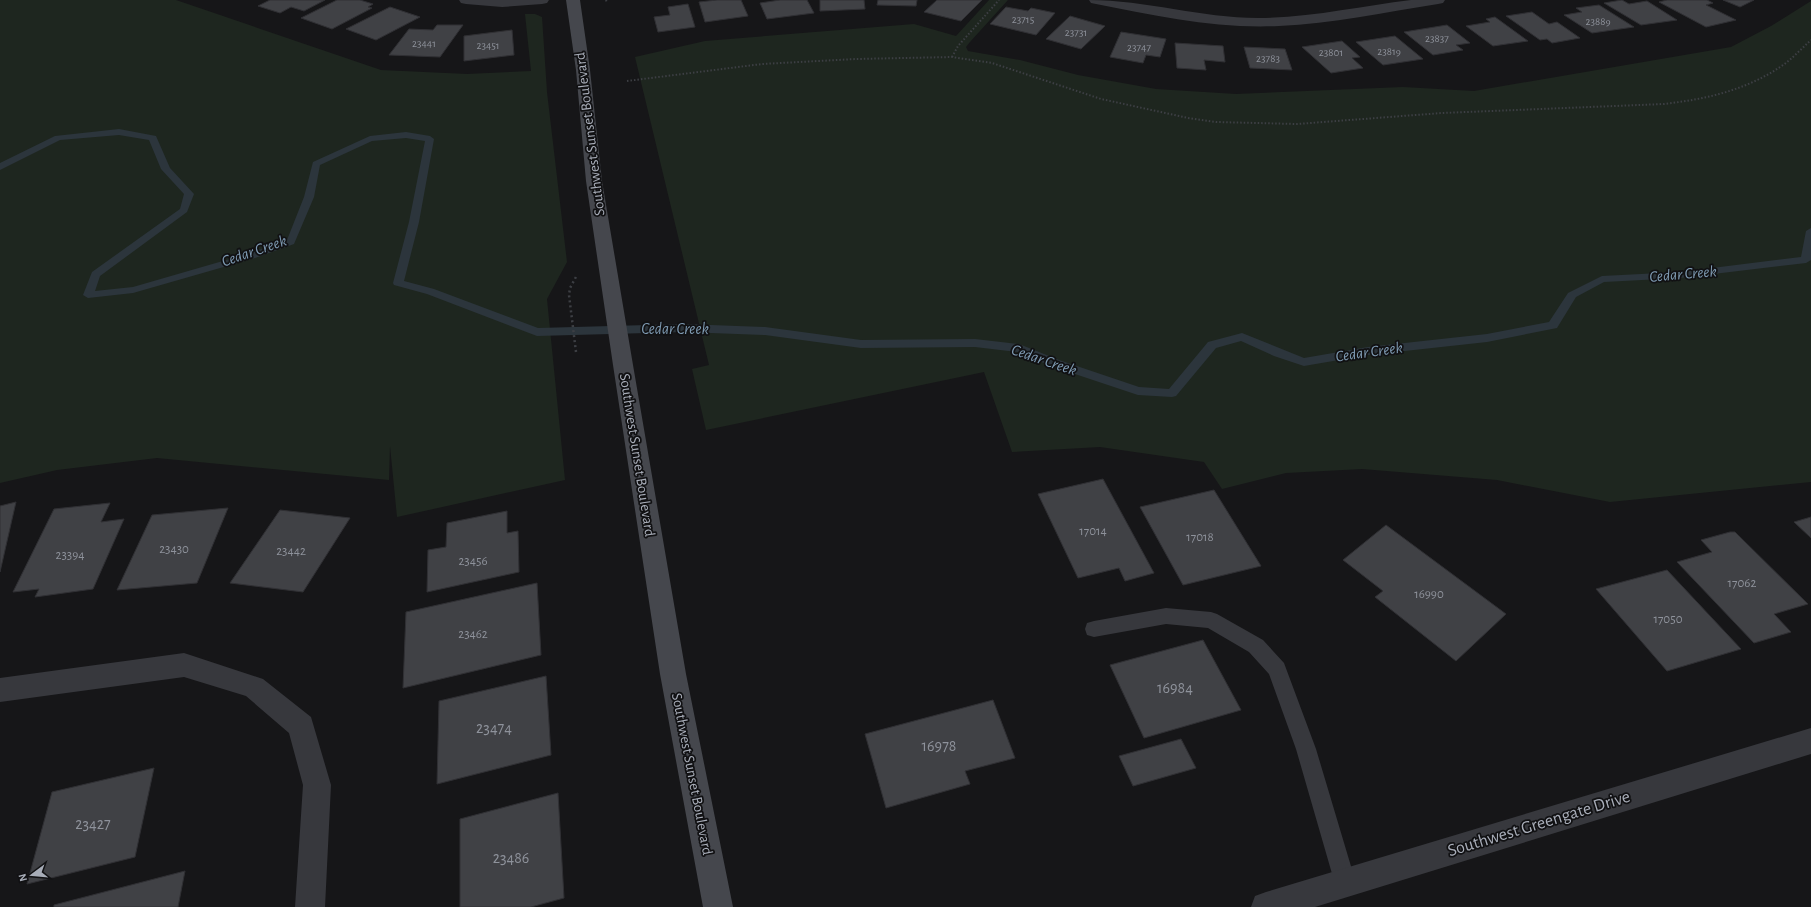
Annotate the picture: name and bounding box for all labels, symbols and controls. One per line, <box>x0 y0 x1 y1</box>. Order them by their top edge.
house number: 23715 <box>1012 14 1035 25</box>
house number: 23889 <box>1585 16 1611 27</box>
house number: 23731 <box>1065 27 1087 38</box>
house number: 23837 <box>1425 33 1449 44</box>
house number: 23441 <box>412 38 436 49</box>
house number: 23451 <box>476 40 500 51</box>
house number: 23747 <box>1127 42 1151 53</box>
house number: 23819 <box>1377 46 1401 57</box>
house number: 23801 <box>1319 47 1343 58</box>
street label: Southwest Sunset Boulevard <box>572 51 607 217</box>
house number: 23783 <box>1256 53 1280 64</box>
water label: Cedar Creek <box>219 232 289 270</box>
water label: Cedar Creek <box>1649 263 1717 285</box>
water label: Cedar Creek <box>641 321 709 337</box>
water label: Cedar Creek <box>1334 339 1404 365</box>
water label: Cedar Creek <box>1009 341 1079 379</box>
street label: Southwest Sunset Boulevard <box>617 372 657 538</box>
house number: 17014 <box>1079 525 1107 538</box>
house number: 17018 <box>1186 531 1214 544</box>
house number: 23430 <box>159 543 189 556</box>
house number: 23442 <box>276 545 306 558</box>
house number: 23394 <box>56 549 85 562</box>
house number: 23456 <box>458 555 488 568</box>
house number: 17062 <box>1728 577 1756 590</box>
house number: 16990 <box>1414 588 1444 601</box>
house number: 17050 <box>1653 613 1683 626</box>
house number: 23462 <box>458 628 488 641</box>
house number: 16984 <box>1157 680 1193 696</box>
street label: Southwest Sunset Boulevard <box>669 692 715 857</box>
house number: 23474 <box>476 720 512 736</box>
house number: 16978 <box>922 738 956 754</box>
street label: Southwest Greengate Drive <box>1446 788 1632 860</box>
house number: 23427 <box>75 816 111 832</box>
house number: 23486 <box>493 850 529 866</box>
north arrow <box>12 855 52 895</box>
text: N <box>17 872 29 883</box>

